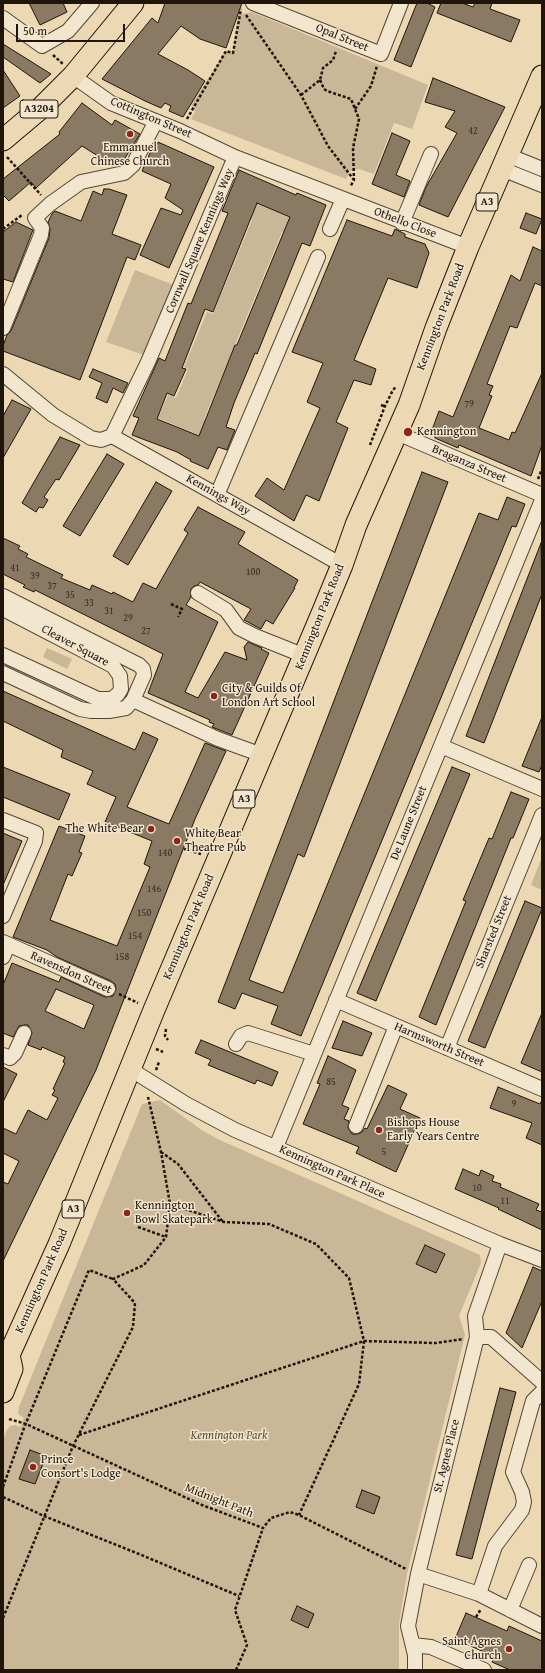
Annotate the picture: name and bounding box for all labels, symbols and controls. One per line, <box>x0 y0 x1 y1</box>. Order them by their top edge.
scale bar <box>18 16 127 42</box>
street label: Opal Street <box>313 21 371 55</box>
text: 50 m <box>23 22 47 39</box>
street label: Cottington Street <box>108 94 194 142</box>
road number: A3204 <box>20 100 58 118</box>
house number: 42 <box>468 125 478 137</box>
marker: Emmanuel Chinese Church <box>125 129 135 139</box>
place label: Emmanuel Chinese Church <box>91 141 169 169</box>
street label: Cornwall Square Kennings Way <box>163 166 237 316</box>
road number: A3 <box>476 193 498 211</box>
street label: Othello Close <box>372 204 438 242</box>
street label: Kennington Park Road <box>414 262 468 372</box>
house number: 79 <box>464 398 474 410</box>
place label: Kennington <box>417 425 476 439</box>
marker: Kennington <box>402 426 414 438</box>
street label: Braganza Street <box>430 442 508 486</box>
street label: Kennings Way <box>183 471 253 519</box>
house number: 41 <box>10 562 20 574</box>
street label: Kennington Park Road <box>292 562 348 672</box>
house number: 100 <box>246 566 260 578</box>
house number: 39 <box>30 570 40 582</box>
house number: 37 <box>47 580 57 592</box>
house number: 35 <box>65 589 75 601</box>
house number: 33 <box>84 597 94 609</box>
house number: 31 <box>104 605 114 617</box>
house number: 29 <box>123 612 133 624</box>
street label: Cleaver Square <box>39 622 111 670</box>
house number: 27 <box>141 625 151 637</box>
place label: City & Guilds Of London Art School <box>222 682 315 710</box>
marker: City & Guilds Of London Art School <box>209 691 219 701</box>
street label: De Laune Street <box>388 784 430 862</box>
road number: A3 <box>233 790 255 808</box>
place label: The White Bear <box>65 822 143 836</box>
marker: The White Bear <box>146 824 156 834</box>
place label: White Bear Theatre Pub <box>185 827 246 855</box>
marker: White Bear Theatre Pub <box>172 836 182 846</box>
house number: 140 <box>158 847 172 859</box>
street label: Kennington Park Road <box>160 872 218 982</box>
house number: 146 <box>147 883 161 895</box>
street label: Sharsted Street <box>473 893 515 971</box>
house number: 150 <box>137 907 151 919</box>
house number: 154 <box>128 930 142 942</box>
street label: Ravensdon Street <box>28 949 114 997</box>
house number: 158 <box>115 951 129 963</box>
street label: Harmsworth Street <box>392 1020 486 1070</box>
house number: 85 <box>326 1076 336 1088</box>
house number: 9 <box>512 1098 516 1110</box>
place label: Bishops House Early Years Centre <box>387 1116 479 1144</box>
marker: Bishops House Early Years Centre <box>374 1125 384 1135</box>
street label: Kennington Park Place <box>277 1142 387 1202</box>
house number: 5 <box>382 1146 386 1158</box>
house number: 10 <box>472 1182 482 1194</box>
house number: 11 <box>500 1195 510 1207</box>
place label: Kennington Bowl Skatepark <box>135 1199 213 1227</box>
road number: A3 <box>62 1200 84 1218</box>
marker: Kennington Bowl Skatepark <box>122 1208 132 1218</box>
street label: Kennington Park Road <box>12 1226 72 1336</box>
street label: St. Agnes Place <box>431 1418 463 1494</box>
park label: Kennington Park <box>191 1429 267 1443</box>
place label: Prince Consort's Lodge <box>41 1453 121 1481</box>
marker: Prince Consort's Lodge <box>28 1462 38 1472</box>
street label: Midnight Path <box>183 1481 255 1521</box>
place label: Saint Agnes Church <box>442 1635 501 1663</box>
marker: Saint Agnes Church <box>504 1644 514 1654</box>

